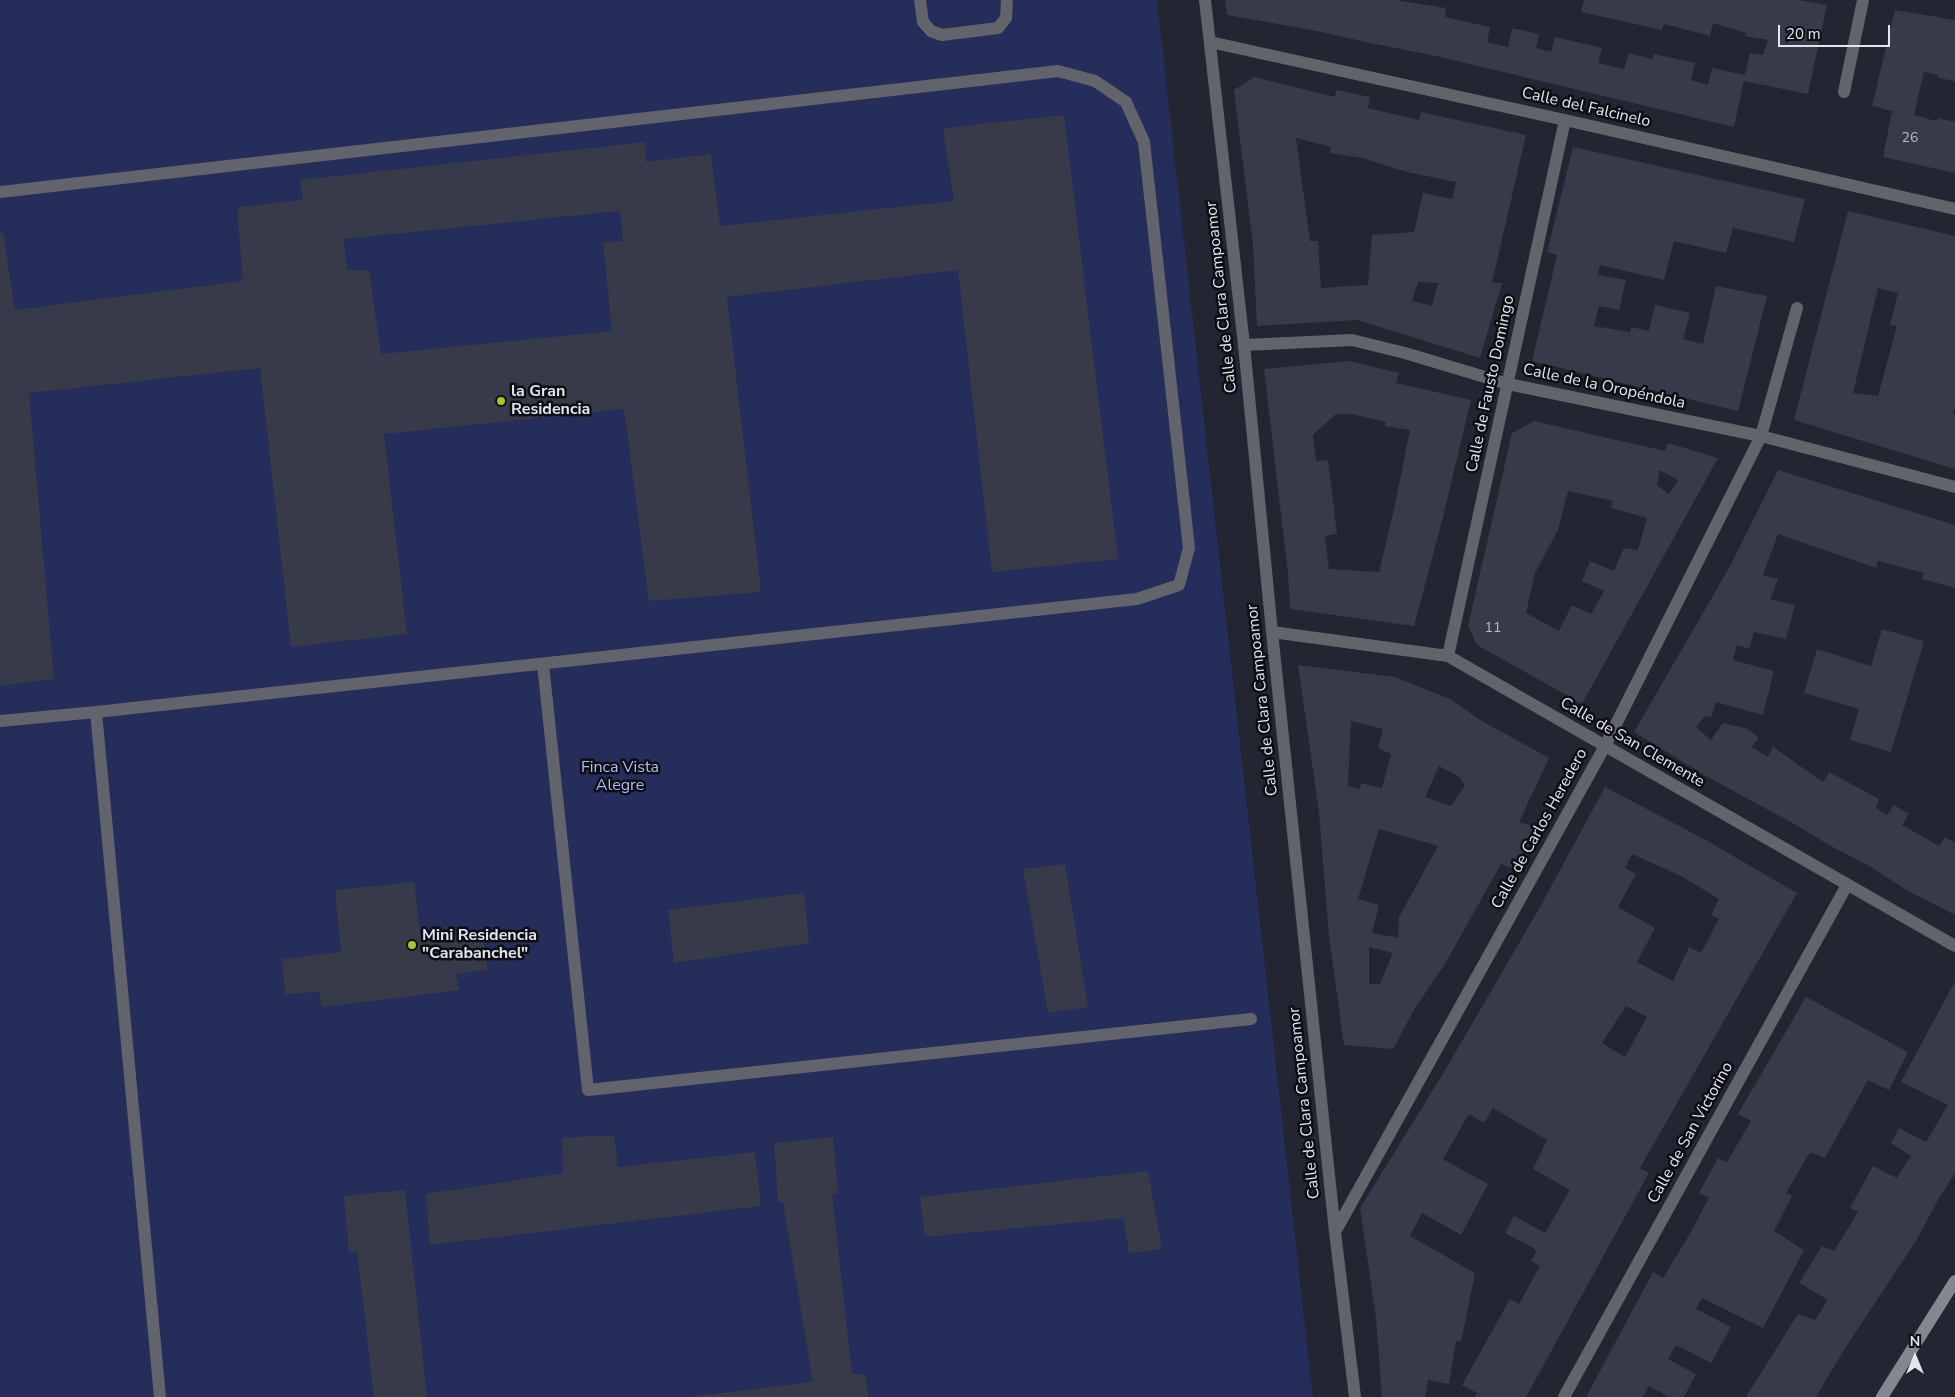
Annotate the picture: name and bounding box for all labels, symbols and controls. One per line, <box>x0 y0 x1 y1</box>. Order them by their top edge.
scale bar <box>1780 15 1892 47</box>
text: 20 m <box>1786 24 1821 44</box>
street label: Calle del Falcinelo <box>1520 84 1652 132</box>
house number: 26 <box>1902 131 1918 147</box>
street label: Calle de Clara Campoamor <box>1202 200 1242 394</box>
street label: Calle de Fausto Domingo <box>1463 294 1519 474</box>
street label: Calle de la Oropéndola <box>1521 360 1687 414</box>
place label: la Gran Residencia <box>511 382 590 420</box>
marker: la Gran Residencia <box>495 395 507 407</box>
street label: Calle de Clara Campoamor <box>1243 603 1283 797</box>
house number: 11 <box>1485 621 1501 637</box>
street label: Calle de San Clemente <box>1556 694 1708 792</box>
street label: Calle de Carlos Heredero <box>1488 746 1592 912</box>
park label: Finca Vista Alegre <box>581 758 659 796</box>
place label: Mini Residencia "Carabanchel" <box>422 926 537 964</box>
marker: Mini Residencia "Carabanchel" <box>406 939 418 951</box>
street label: Calle de Clara Campoamor <box>1285 1006 1325 1200</box>
street label: Calle de San Victorino <box>1644 1059 1738 1207</box>
north arrow <box>1890 1332 1940 1382</box>
text: N <box>1910 1332 1920 1351</box>

